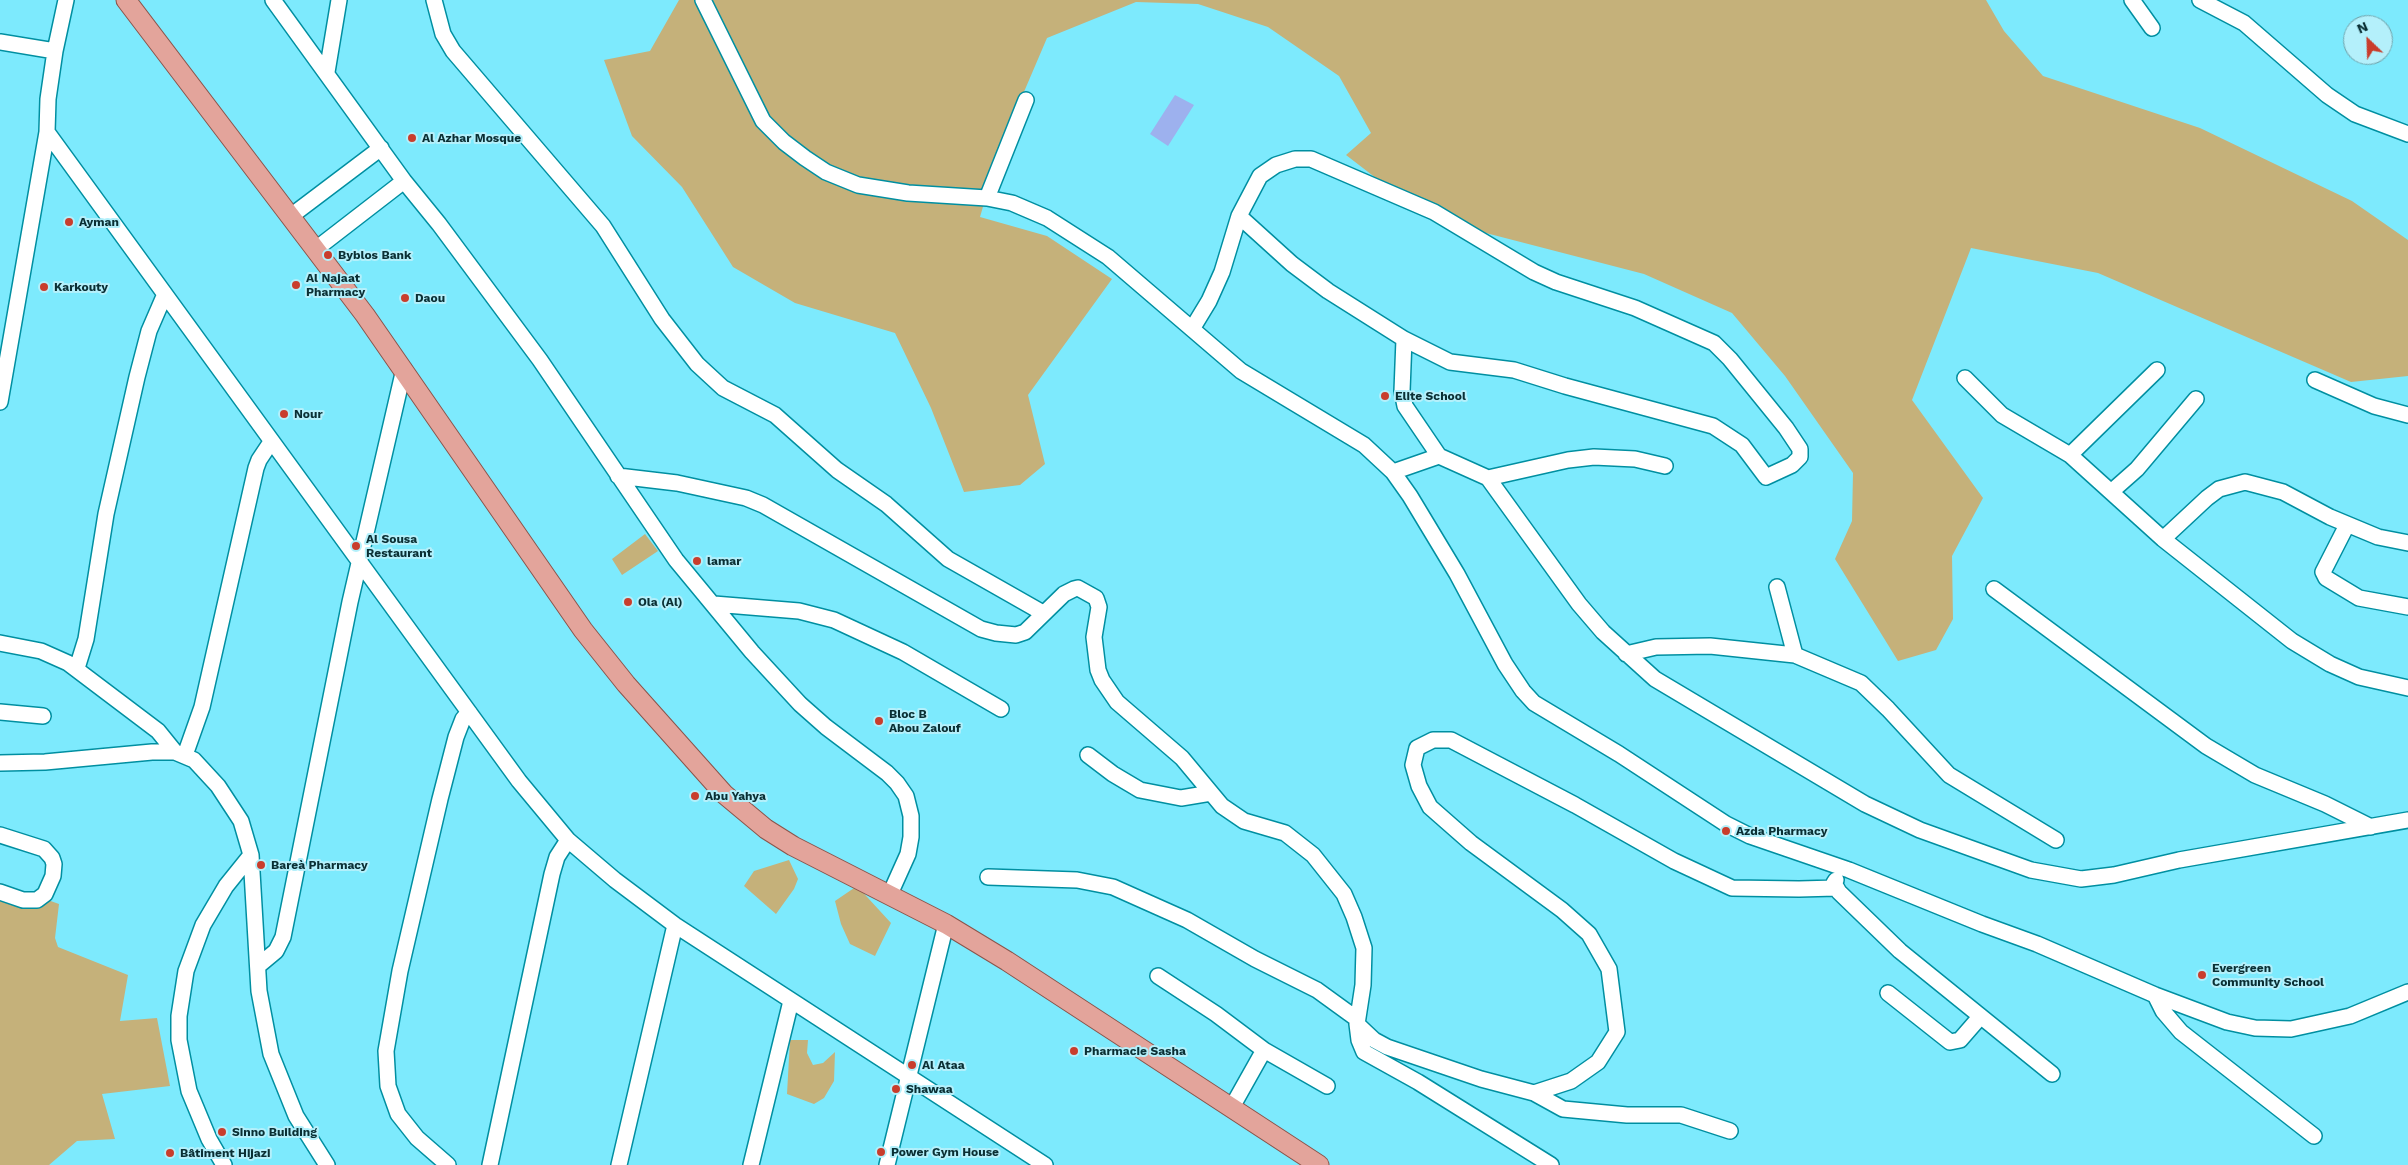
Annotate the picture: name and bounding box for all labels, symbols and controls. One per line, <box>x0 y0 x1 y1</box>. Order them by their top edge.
north arrow <box>2343 15 2393 65</box>
text: N <box>2354 18 2370 37</box>
place label: Al Azhar Mosque <box>422 131 521 145</box>
marker: Al Azhar Mosque <box>406 132 418 144</box>
place label: Ayman <box>79 215 119 229</box>
marker: Ayman <box>63 216 75 228</box>
place label: Byblos Bank <box>338 248 411 262</box>
marker: Byblos Bank <box>322 249 334 261</box>
place label: Al Najaat Pharmacy <box>306 271 365 299</box>
marker: Al Najaat Pharmacy <box>290 279 302 291</box>
place label: Karkouty <box>54 280 108 294</box>
marker: Karkouty <box>38 281 50 293</box>
place label: Daou <box>415 291 445 305</box>
marker: Daou <box>399 292 411 304</box>
place label: Elite School <box>1395 389 1466 403</box>
marker: Elite School <box>1379 390 1391 402</box>
place label: Nour <box>294 407 323 421</box>
marker: Nour <box>278 408 290 420</box>
place label: Al Sousa Restaurant <box>366 532 432 560</box>
marker: Al Sousa Restaurant <box>350 540 362 552</box>
place label: lamar <box>707 554 741 568</box>
marker: lamar <box>691 555 703 567</box>
place label: Ola (Al) <box>638 595 682 609</box>
marker: Ola (Al) <box>622 596 634 608</box>
place label: Bloc B Abou Zalouf <box>889 707 961 735</box>
marker: Bloc B Abou Zalouf <box>873 715 885 727</box>
place label: Abu Yahya <box>705 789 766 803</box>
marker: Abu Yahya <box>689 790 701 802</box>
place label: Azda Pharmacy <box>1736 824 1827 838</box>
marker: Azda Pharmacy <box>1720 825 1732 837</box>
place label: Bareà Pharmacy <box>271 858 368 872</box>
marker: Bareà Pharmacy <box>255 859 267 871</box>
place label: Evergreen Community School <box>2212 961 2324 989</box>
marker: Evergreen Community School <box>2196 969 2208 981</box>
place label: Pharmacie Sasha <box>1084 1044 1186 1058</box>
marker: Pharmacie Sasha <box>1068 1045 1080 1057</box>
place label: Al Ataa <box>922 1058 965 1072</box>
marker: Al Ataa <box>906 1059 918 1071</box>
place label: Shawaa <box>906 1082 953 1096</box>
marker: Shawaa <box>890 1083 902 1095</box>
place label: Sinno Building <box>232 1125 317 1139</box>
marker: Sinno Building <box>216 1126 228 1138</box>
place label: Power Gym House <box>891 1145 999 1159</box>
place label: Bâtiment Hijazi <box>180 1146 270 1160</box>
marker: Power Gym House <box>875 1146 887 1158</box>
marker: Bâtiment Hijazi <box>164 1147 176 1159</box>

